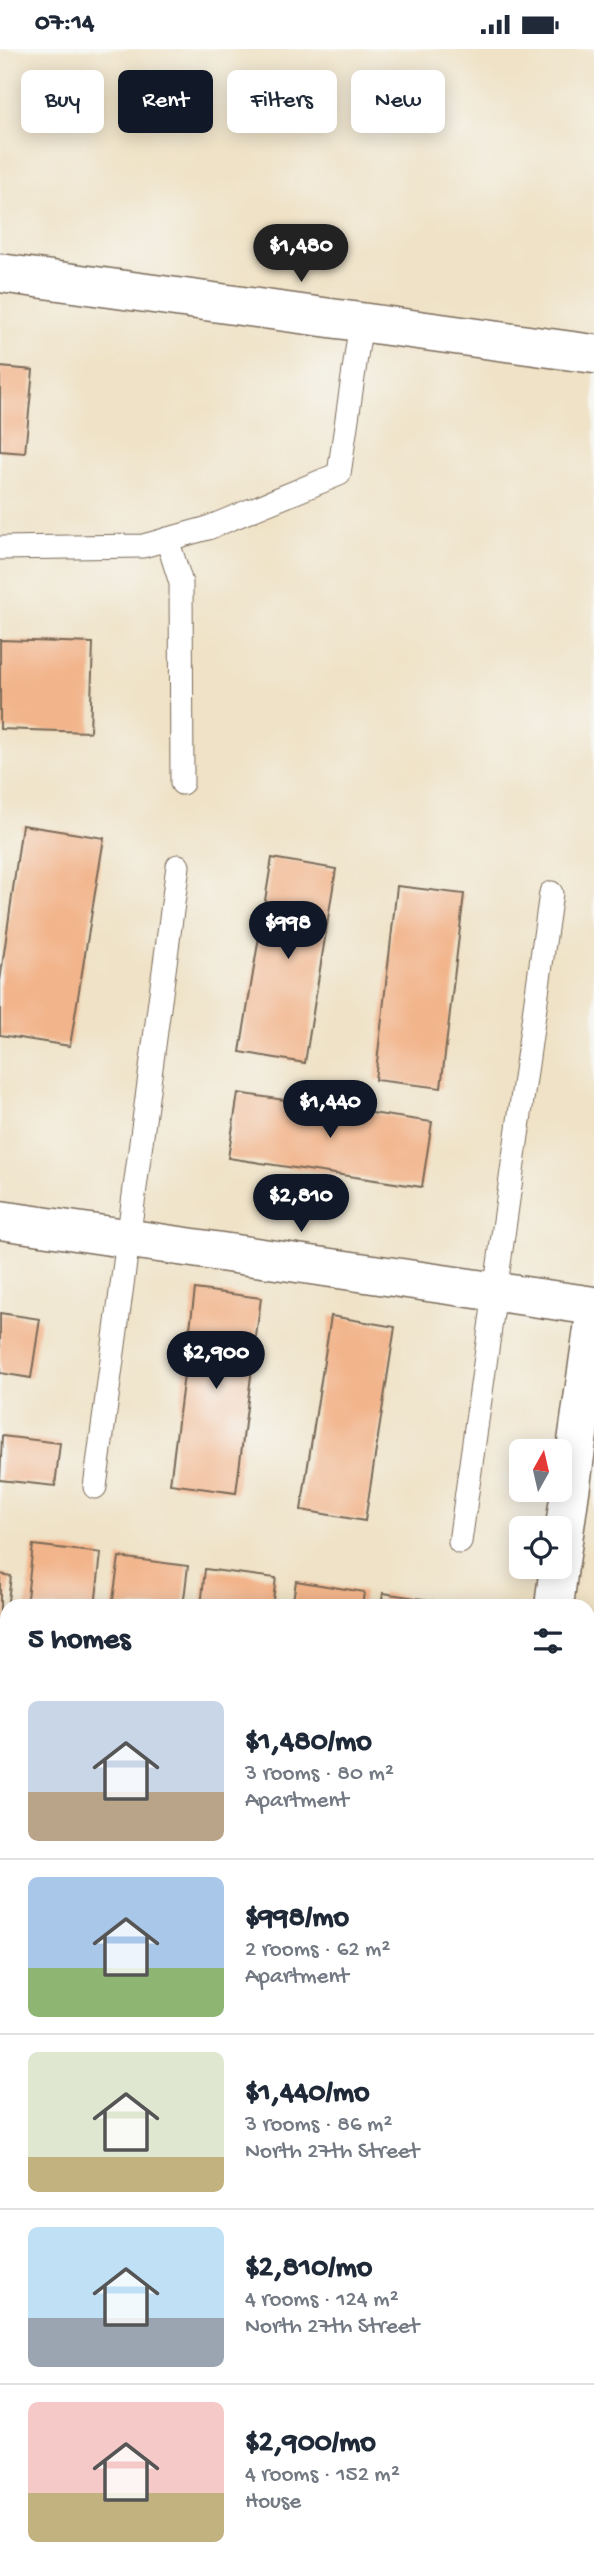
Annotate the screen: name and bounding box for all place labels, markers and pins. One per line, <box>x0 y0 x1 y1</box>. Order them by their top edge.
pin: $1,480 <box>244 225 358 284</box>
pin: $998 <box>247 901 329 961</box>
pin: $1,440 <box>273 1081 387 1140</box>
pin: $2,810 <box>244 1175 358 1234</box>
pin: $2,900 <box>159 1331 273 1391</box>

